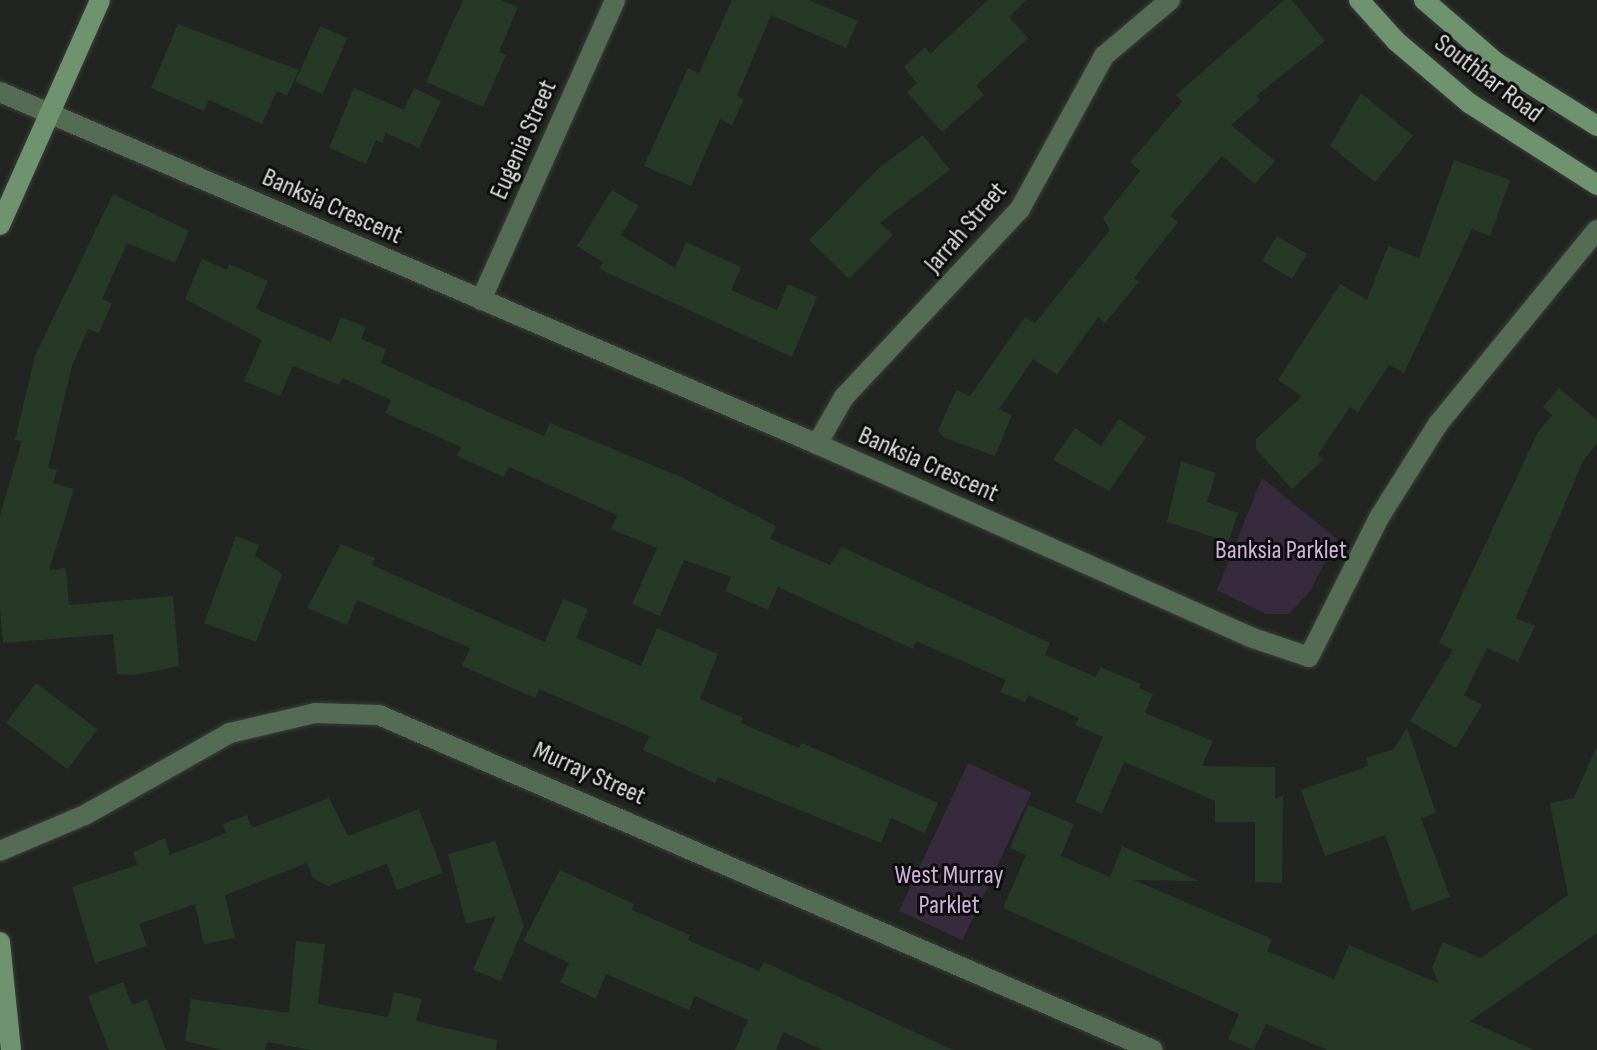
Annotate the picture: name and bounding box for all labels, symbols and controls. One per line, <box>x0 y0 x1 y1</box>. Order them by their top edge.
street label: Southbar Road <box>1428 28 1548 130</box>
street label: Eugenia Street <box>484 76 564 204</box>
street label: Banksia Crescent <box>257 162 407 252</box>
street label: Jarrah Street <box>918 176 1014 280</box>
street label: Banksia Crescent <box>853 420 1003 510</box>
park label: Banksia Parklet <box>1215 535 1347 567</box>
street label: Murray Street <box>528 735 650 813</box>
park label: West Murray Parklet <box>894 860 1004 922</box>

